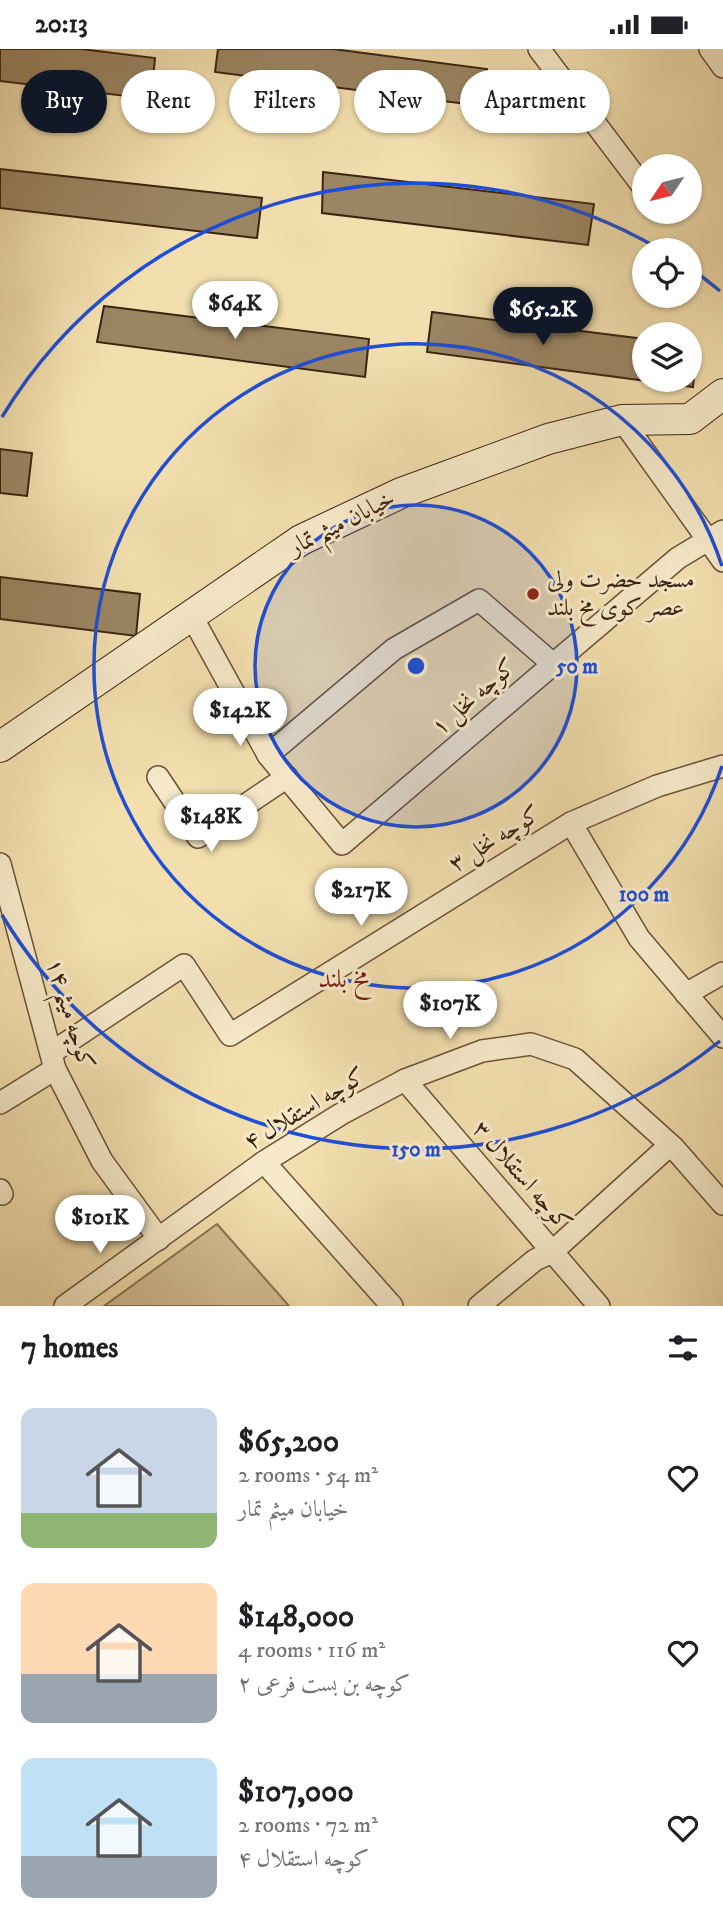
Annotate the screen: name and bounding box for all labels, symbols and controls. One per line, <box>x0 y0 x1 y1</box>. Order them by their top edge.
text: 20:13 <box>35 8 88 41</box>
chip: Buy <box>21 70 107 133</box>
chip: Rent <box>121 70 215 133</box>
chip: Filters <box>229 70 340 133</box>
chip: New <box>354 70 446 133</box>
chip: Apartment <box>460 70 610 133</box>
north arrow <box>632 154 702 224</box>
map controls <box>632 154 702 392</box>
button: locate <box>632 238 702 308</box>
pin: $64K <box>194 281 276 341</box>
pin: $65.2K <box>486 287 600 347</box>
text: $64K <box>208 289 262 318</box>
text: $65.2K <box>509 295 577 324</box>
button: layers <box>632 322 702 392</box>
street label: خیابان میثم تمار <box>282 483 404 571</box>
place label: مسجد حضرت ولی عصر کوی مخ بلند <box>547 565 695 627</box>
marker: مسجد حضرت ولی عصر کوی مخ بلند <box>525 586 541 602</box>
street label: کوچه نخل ۱ <box>425 652 523 743</box>
centre of rings <box>404 654 428 678</box>
text: 50 m <box>555 654 598 680</box>
pin: $142K <box>191 689 289 748</box>
text: $142K <box>209 696 271 725</box>
pin: $148K <box>162 795 260 854</box>
street label: کوچه نخل ۳ <box>443 799 547 880</box>
text: $148K <box>180 802 242 831</box>
pin: $217K <box>312 869 410 928</box>
text: $217K <box>331 876 391 905</box>
text: 100 m <box>619 882 669 908</box>
street label: کوچه میثم ۱۴ <box>31 955 101 1076</box>
district label: مخ بلند <box>318 963 372 1000</box>
pin: $107K <box>401 981 499 1041</box>
text: $107K <box>419 989 481 1018</box>
street label: کوچه استقلال ۴ <box>239 1061 372 1158</box>
street label: کوچه استقلال ۳ <box>465 1114 578 1238</box>
text: 150 m <box>391 1137 441 1163</box>
pin: $101K <box>51 1195 149 1255</box>
text: $101K <box>71 1203 129 1232</box>
icon: filters <box>664 1329 702 1367</box>
text: 7 homes <box>21 1330 118 1367</box>
text: $65,200 <box>238 1424 339 1461</box>
icon: home <box>77 1436 161 1520</box>
icon: heart <box>664 1459 702 1497</box>
text: 2 rooms · 54 m² <box>238 1461 378 1490</box>
text: خیابان میثم تمار <box>238 1495 349 1524</box>
text: $148,000 <box>238 1599 354 1636</box>
icon: home <box>77 1611 161 1695</box>
icon: heart <box>664 1634 702 1672</box>
text: 4 rooms · 116 m² <box>238 1636 385 1665</box>
text: کوچه بن بست فرعی ۲ <box>238 1670 410 1699</box>
text: $107,000 <box>238 1774 354 1811</box>
icon: home <box>77 1786 161 1870</box>
icon: heart <box>664 1809 702 1847</box>
text: 2 rooms · 72 m² <box>238 1811 378 1840</box>
text: کوچه استقلال ۴ <box>238 1845 369 1874</box>

